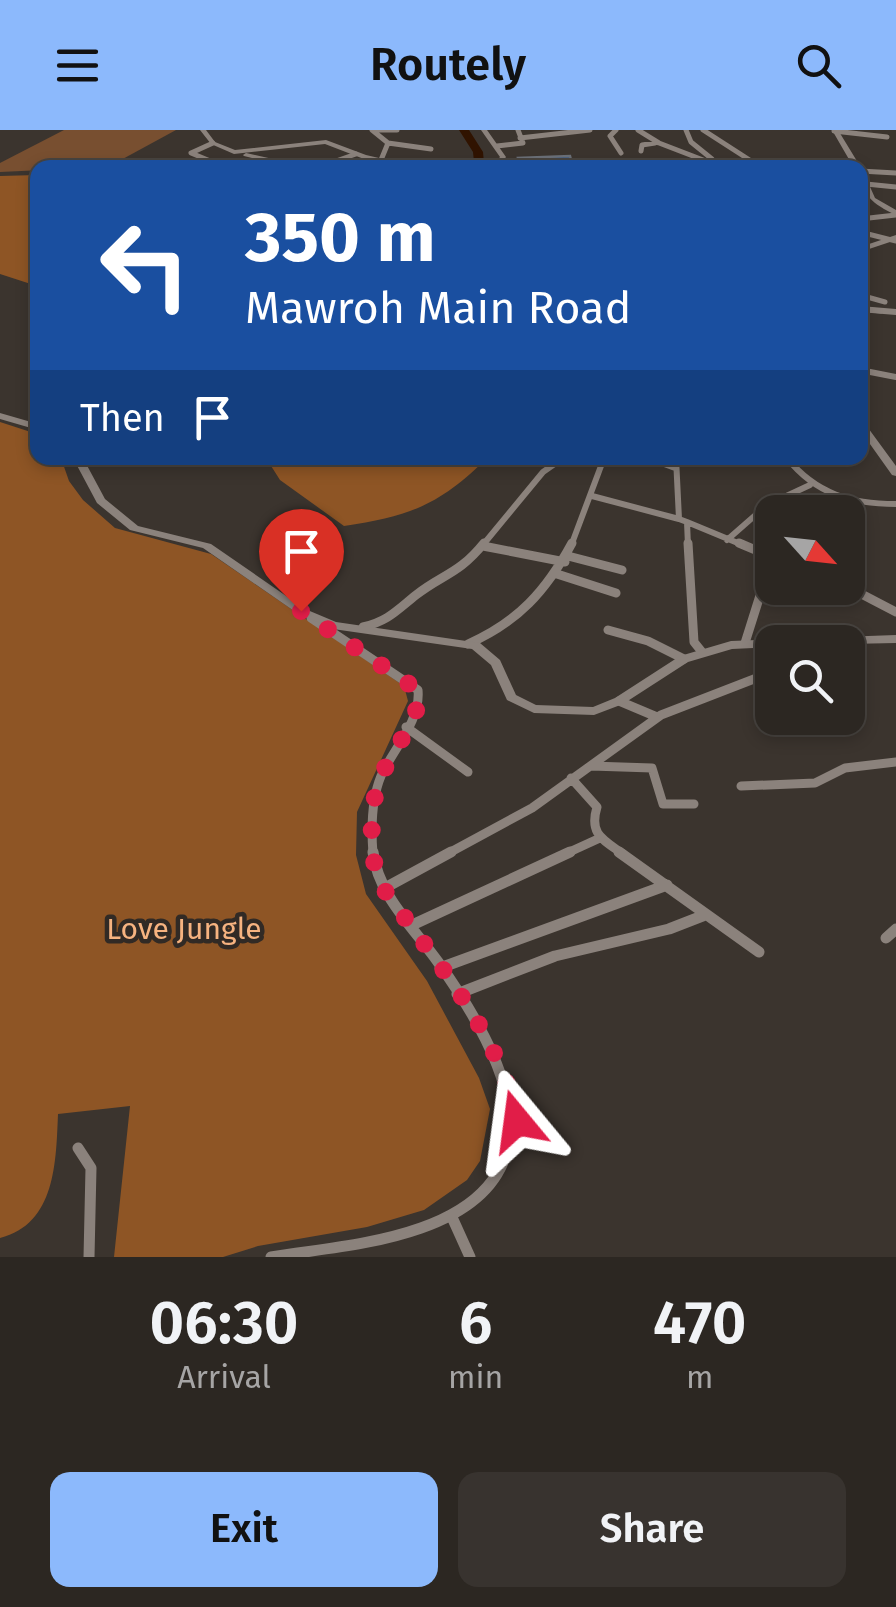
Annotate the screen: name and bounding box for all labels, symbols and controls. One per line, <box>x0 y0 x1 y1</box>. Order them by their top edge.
icon: menu <box>50 38 105 93</box>
text: Routely <box>370 38 526 92</box>
icon: search <box>791 38 846 93</box>
text: 350 m <box>245 196 436 280</box>
icon: left <box>80 200 210 330</box>
text: Mawroh Main Road <box>245 281 631 335</box>
icon: arrive <box>185 390 240 445</box>
text: Then <box>80 395 165 441</box>
north arrow <box>755 495 865 605</box>
map controls <box>755 495 865 735</box>
pin <box>259 509 344 612</box>
icon: arrive <box>274 524 329 579</box>
button: search <box>755 625 865 735</box>
park label: Love Jungle <box>106 911 262 947</box>
position arrow <box>465 1069 569 1173</box>
text: 06:30 <box>150 1287 299 1359</box>
text: 6 <box>459 1287 492 1359</box>
text: 470 <box>653 1287 746 1359</box>
text: Arrival <box>177 1358 271 1396</box>
text: min <box>448 1358 503 1396</box>
text: m <box>686 1358 713 1396</box>
button: Exit <box>50 1472 438 1587</box>
button: Share <box>458 1472 846 1587</box>

